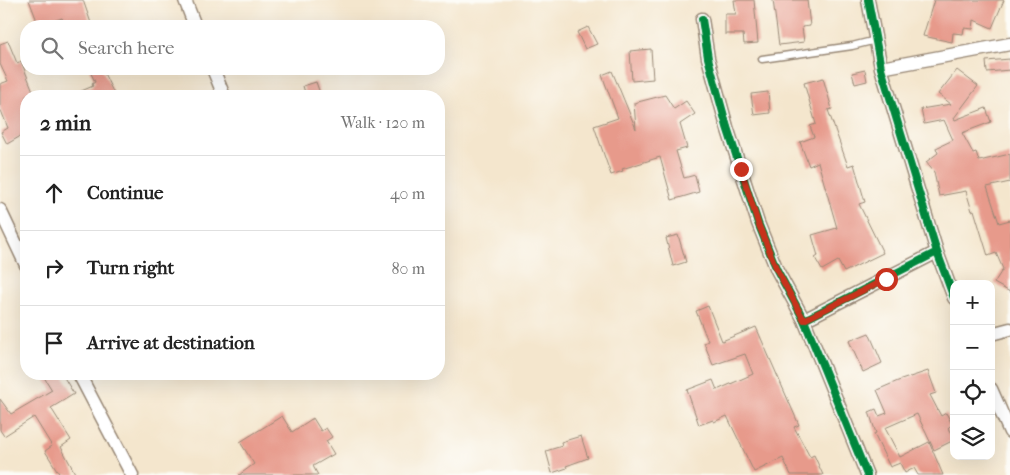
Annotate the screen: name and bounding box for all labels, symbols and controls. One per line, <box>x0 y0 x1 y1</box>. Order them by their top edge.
search box <box>20 20 445 75</box>
icon: search <box>38 34 66 62</box>
text: Search here <box>78 37 174 59</box>
text: 2 min <box>40 111 91 135</box>
text: Walk · 120 m <box>341 113 425 132</box>
route end <box>730 158 753 181</box>
icon: ahead <box>40 179 68 207</box>
text: Continue <box>87 182 163 204</box>
text: 40 m <box>390 184 425 203</box>
icon: right <box>40 254 68 282</box>
text: Turn right <box>87 257 174 279</box>
text: 80 m <box>391 259 425 278</box>
route start <box>875 268 898 291</box>
map controls <box>950 280 995 460</box>
button: + <box>950 280 995 325</box>
button: − <box>950 325 995 370</box>
icon: arrive <box>40 329 68 357</box>
text: Arrive at destination <box>87 332 255 354</box>
button: locate <box>950 370 995 415</box>
button: layers <box>950 415 995 460</box>

